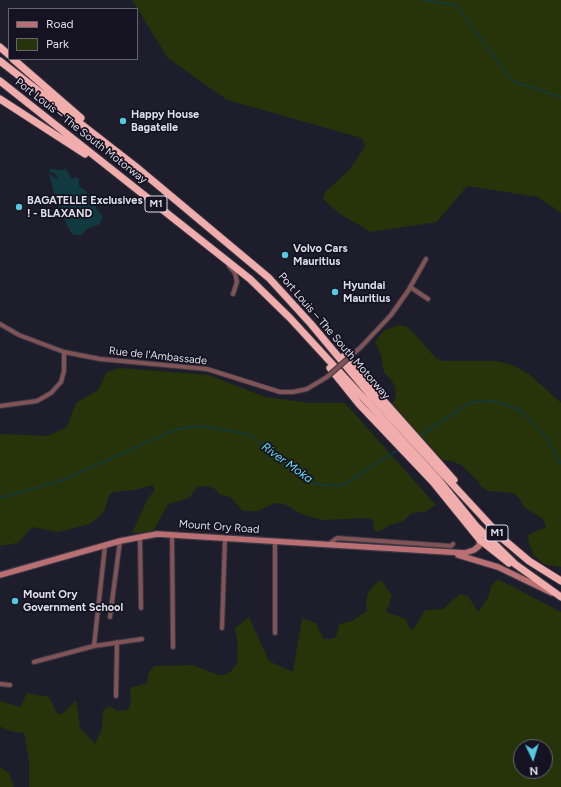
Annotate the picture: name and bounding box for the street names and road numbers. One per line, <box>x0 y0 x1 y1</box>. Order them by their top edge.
street label: Port Louis – The South Motorway <box>12 75 150 187</box>
road number: M1 <box>145 196 167 212</box>
street label: Port Louis – The South Motorway <box>275 270 393 402</box>
street label: Rue de l'Ambassade <box>108 344 208 368</box>
street label: Mount Ory Road <box>178 518 260 536</box>
road number: M1 <box>486 525 508 541</box>

